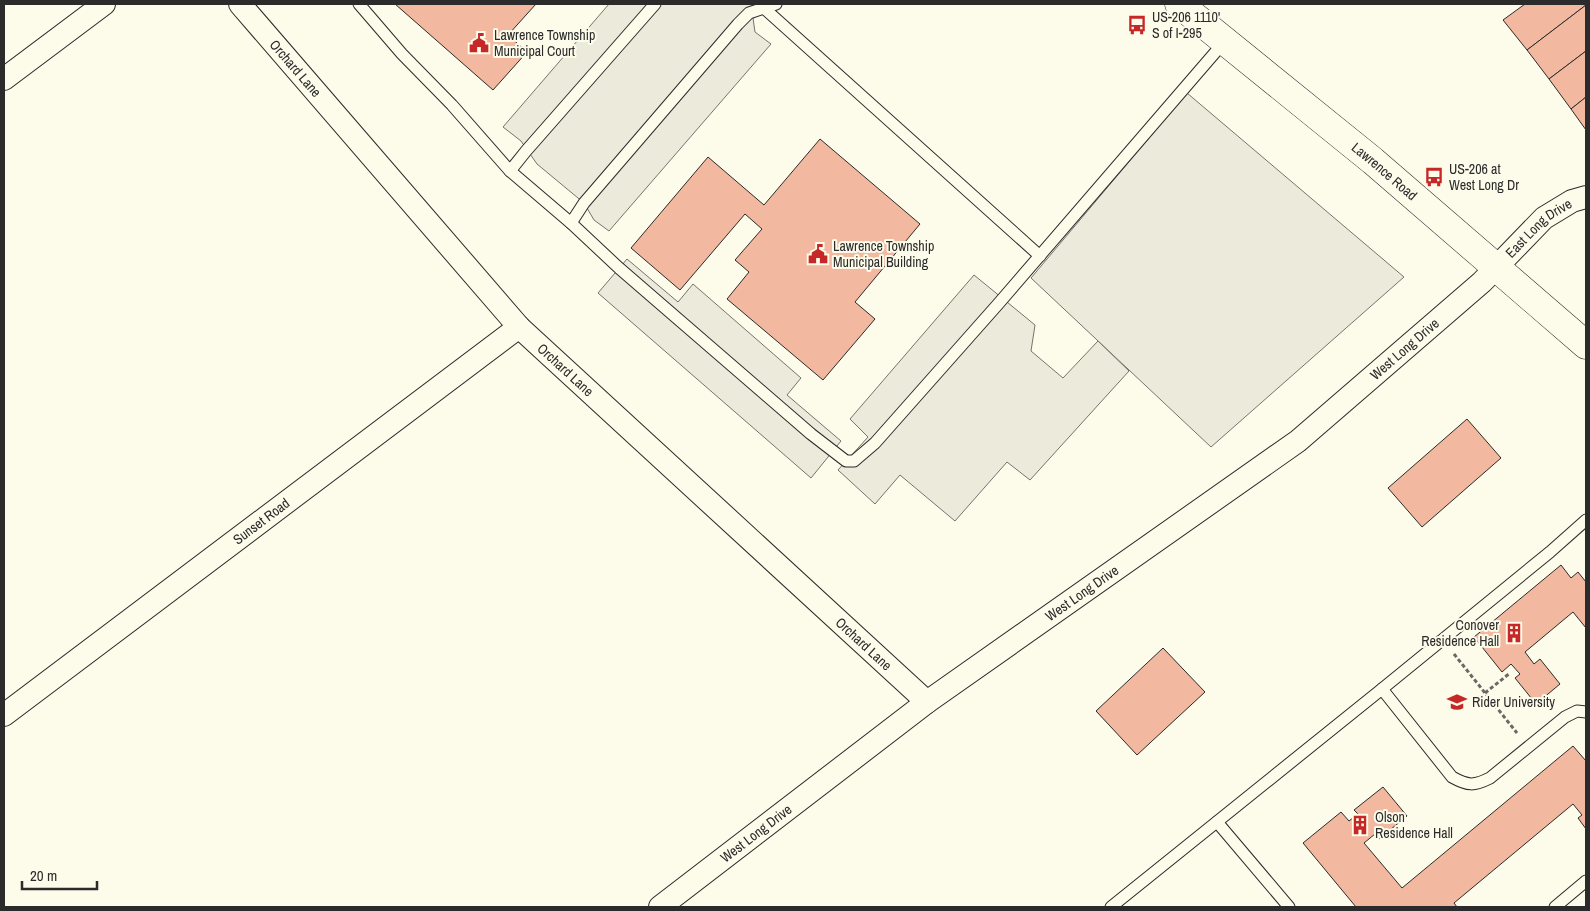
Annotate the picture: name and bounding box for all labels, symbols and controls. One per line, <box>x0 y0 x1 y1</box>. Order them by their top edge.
place label: US-206 1110' S of I-295 <box>1152 8 1220 42</box>
bus stop icon: US-206 1110' S of I-295 <box>1126 14 1148 36</box>
place label: Lawrence Township Municipal Court <box>494 26 595 60</box>
public building icon: Lawrence Township Municipal Court <box>468 32 490 54</box>
street label: Orchard Lane <box>266 36 325 101</box>
street label: Lawrence Road <box>1348 138 1421 204</box>
place label: US-206 at West Long Dr <box>1449 160 1519 194</box>
bus stop icon: US-206 at West Long Dr <box>1423 166 1445 188</box>
street label: East Long Drive <box>1502 194 1575 261</box>
place label: Lawrence Township Municipal Building <box>833 237 934 271</box>
public building icon: Lawrence Township Municipal Building <box>807 243 829 265</box>
street label: West Long Drive <box>1366 314 1443 384</box>
street label: Orchard Lane <box>534 339 597 400</box>
street label: Sunset Road <box>229 494 293 548</box>
street label: West Long Drive <box>1042 561 1122 625</box>
street label: Orchard Lane <box>832 613 896 674</box>
place label: Conover Residence Hall <box>1421 616 1499 650</box>
building icon: Conover Residence Hall <box>1503 622 1525 644</box>
school or university icon: Rider University <box>1446 691 1468 713</box>
place label: Rider University <box>1472 693 1555 711</box>
street label: West Long Drive <box>717 800 795 866</box>
place label: Olson Residence Hall <box>1375 808 1453 842</box>
building icon: Olson Residence Hall <box>1349 814 1371 836</box>
scale bar <box>22 858 98 890</box>
text: 20 m <box>30 865 57 886</box>

